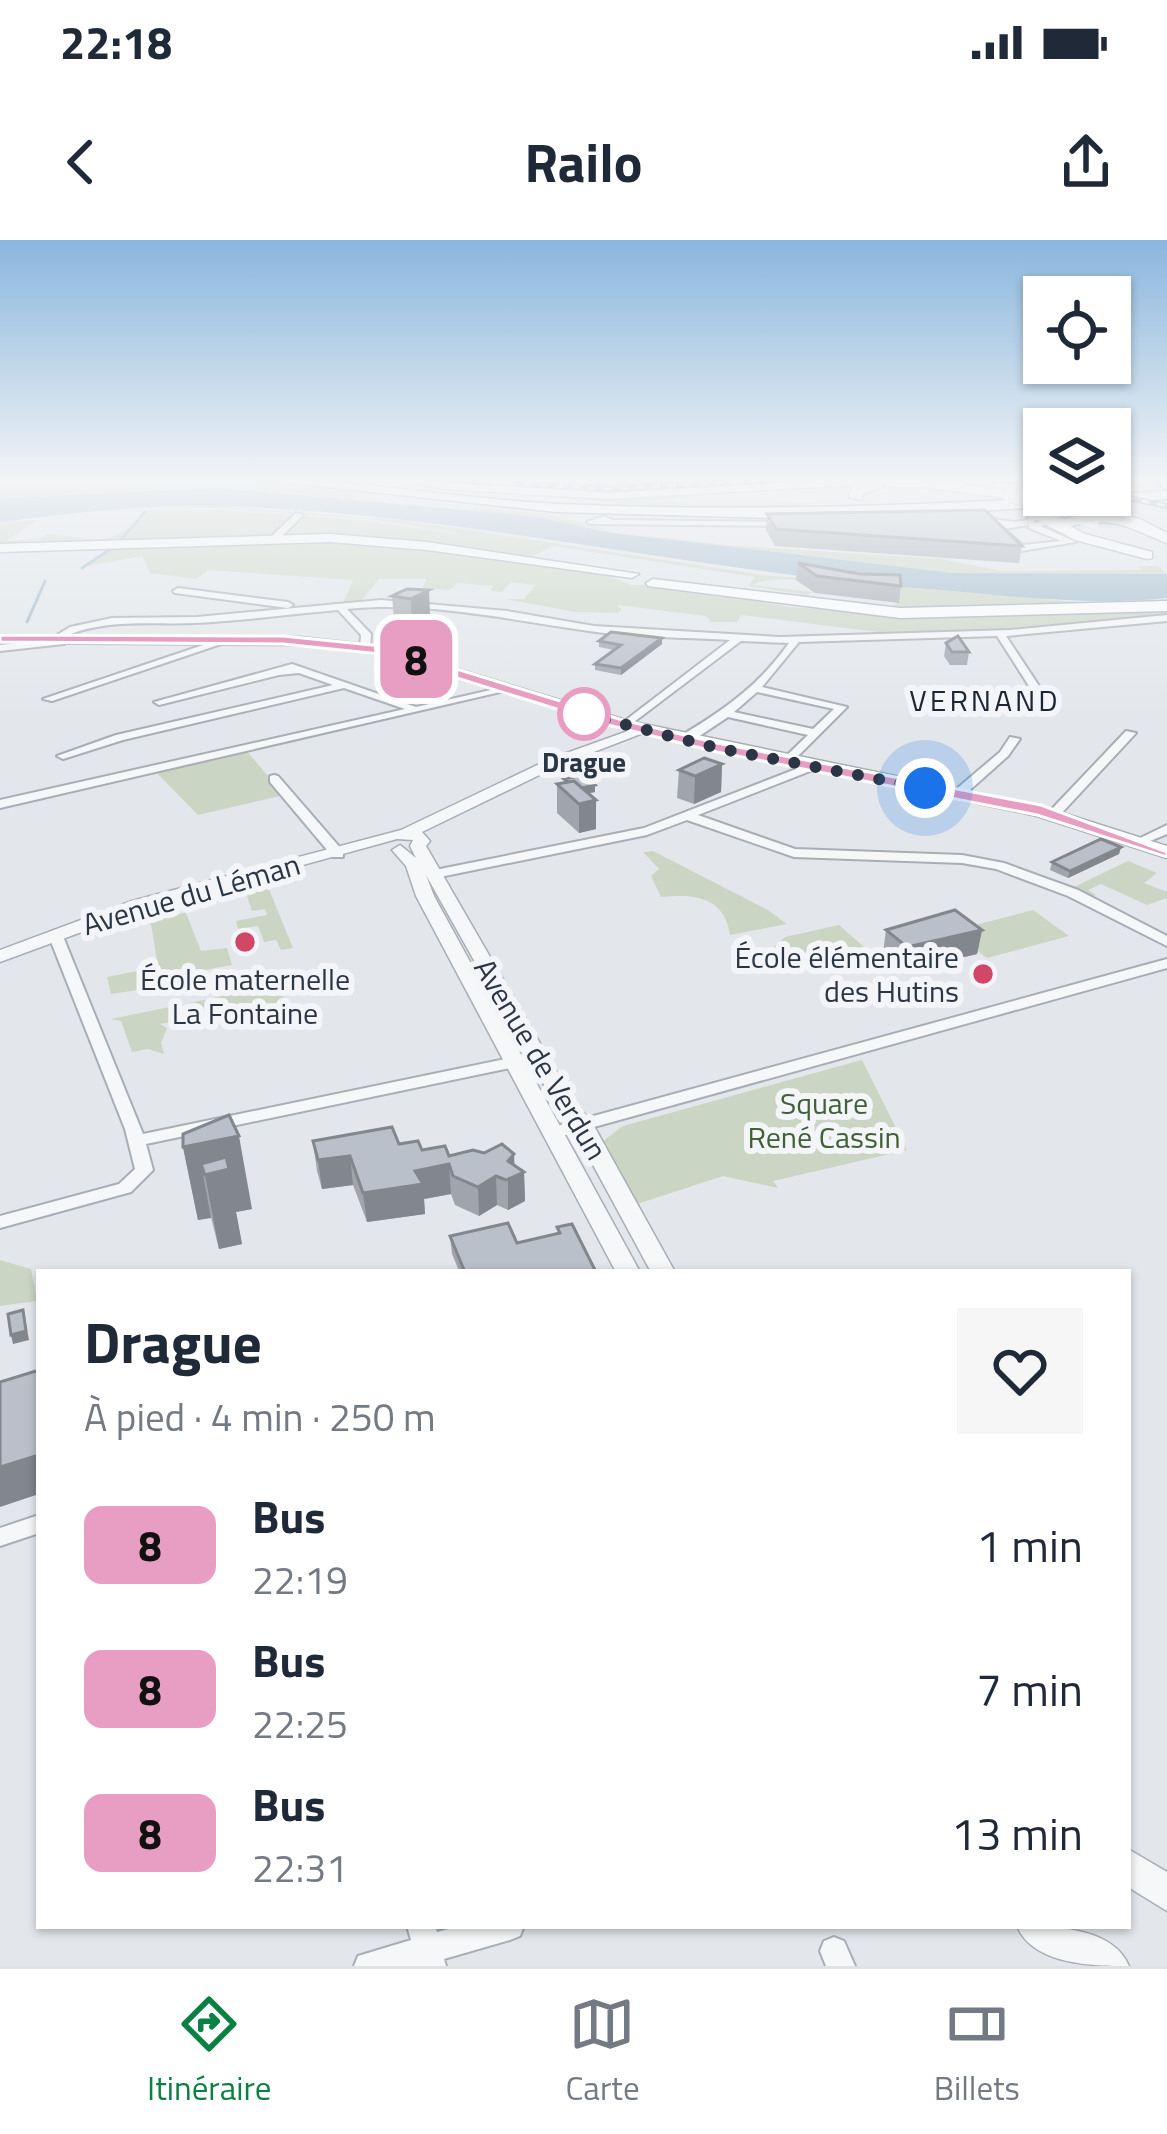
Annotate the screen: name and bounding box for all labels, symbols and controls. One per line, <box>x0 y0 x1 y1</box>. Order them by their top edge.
text: 22:18 <box>60 8 172 76</box>
text: Railo <box>524 121 643 203</box>
icon: back <box>48 129 114 195</box>
icon: share <box>1053 129 1119 195</box>
map controls <box>1023 276 1131 516</box>
button: locate <box>1023 276 1131 384</box>
button: layers <box>1023 408 1131 516</box>
line badge: 8 <box>377 620 455 698</box>
text: 8 <box>404 627 428 691</box>
district label: VERNAND <box>909 677 1061 723</box>
marker: Drague <box>559 689 609 739</box>
place label: Drague <box>542 741 626 782</box>
your location <box>895 758 955 818</box>
street label: Avenue du Léman <box>77 841 305 947</box>
marker: École maternelle La Fontaine <box>232 929 258 955</box>
place label: École élémentaire des Hutins <box>734 934 959 1014</box>
street label: Avenue de Verdun <box>463 950 619 1168</box>
place label: École maternelle La Fontaine <box>140 956 350 1036</box>
marker: École élémentaire des Hutins <box>970 961 996 987</box>
park label: Square René Cassin <box>747 1080 901 1160</box>
text: Drague <box>84 1298 262 1385</box>
button: heart <box>957 1308 1083 1434</box>
text: À pied · 4 min · 250 m <box>84 1387 436 1446</box>
text: Bus <box>252 1482 326 1550</box>
text: 1 min <box>976 1511 1083 1579</box>
text: 8 <box>138 1513 162 1577</box>
text: 22:19 <box>252 1550 348 1609</box>
text: Bus <box>252 1626 326 1694</box>
text: 7 min <box>976 1655 1083 1723</box>
text: 8 <box>138 1657 162 1721</box>
text: 22:25 <box>252 1694 348 1753</box>
text: Bus <box>252 1770 326 1838</box>
text: 13 min <box>951 1799 1083 1867</box>
text: 8 <box>138 1801 162 1865</box>
text: 22:31 <box>252 1838 348 1897</box>
tab: Itinéraire <box>147 1991 271 2113</box>
tab: Carte <box>565 1991 640 2113</box>
tab: Billets <box>934 1991 1020 2113</box>

